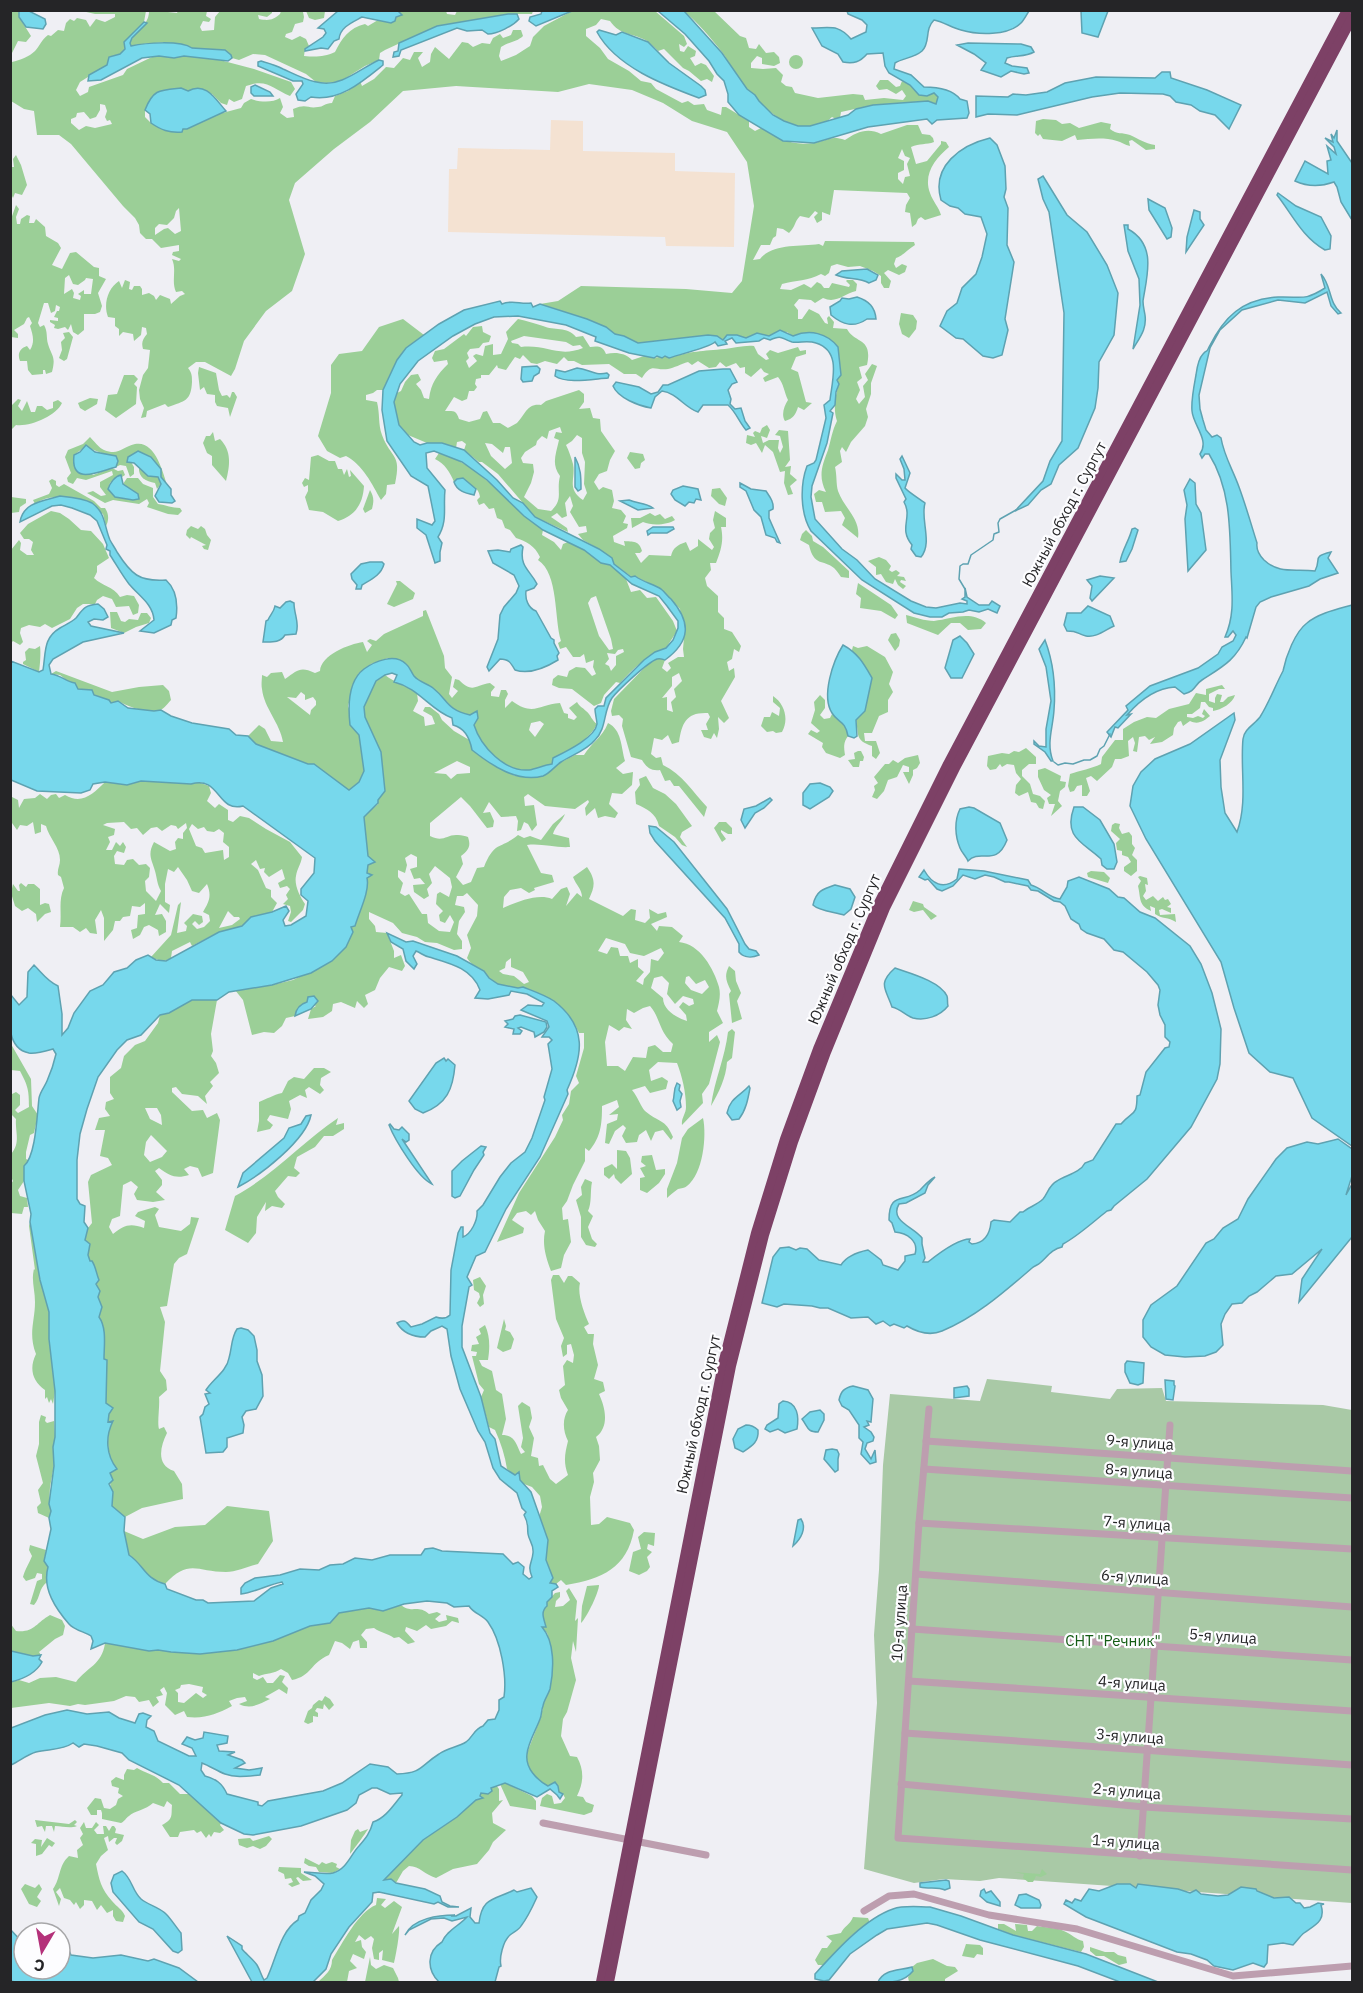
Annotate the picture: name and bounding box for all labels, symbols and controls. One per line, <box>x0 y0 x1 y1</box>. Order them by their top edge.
street label: Южный обход г. Сургут <box>1018 438 1110 590</box>
street label: Южный обход г. Сургут <box>804 871 884 1027</box>
street label: Южный обход г. Сургут <box>672 1333 724 1495</box>
street label: 9-я улица <box>1105 1430 1175 1454</box>
street label: 8-я улица <box>1104 1459 1174 1483</box>
street label: 7-я улица <box>1102 1511 1172 1535</box>
street label: 6-я улица <box>1100 1565 1170 1589</box>
street label: 10-я улица <box>887 1584 911 1662</box>
street label: 5-я улица <box>1188 1624 1258 1648</box>
park label: СНТ "Речник" <box>1065 1631 1161 1650</box>
street label: 4-я улица <box>1097 1671 1167 1695</box>
street label: 3-я улица <box>1095 1724 1165 1748</box>
street label: 2-я улица <box>1092 1779 1162 1803</box>
street label: 1-я улица <box>1091 1830 1161 1854</box>
north arrow <box>12 1921 72 1981</box>
text: С <box>33 1955 46 1977</box>

